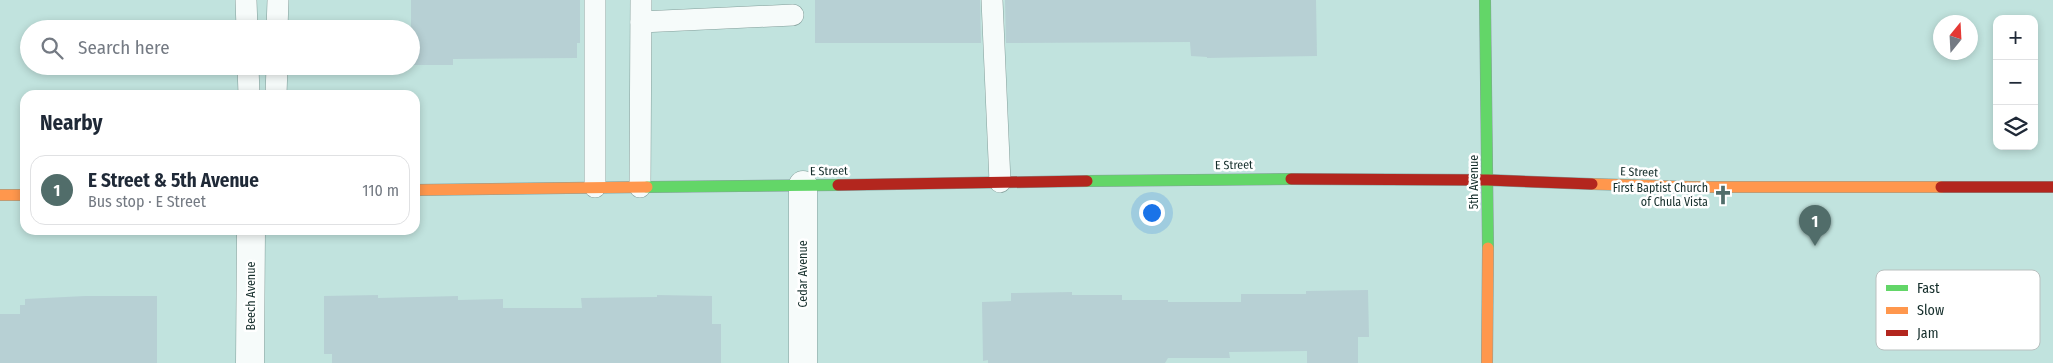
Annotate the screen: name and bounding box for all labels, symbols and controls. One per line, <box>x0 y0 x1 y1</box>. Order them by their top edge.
north arrow <box>1933 15 1978 60</box>
map controls <box>1993 15 2038 150</box>
button: + <box>1993 15 2038 60</box>
search box <box>20 20 420 75</box>
icon: search <box>38 34 66 62</box>
text: Search here <box>78 36 170 59</box>
button: − <box>1993 60 2038 105</box>
button: layers <box>1993 105 2038 150</box>
text: Nearby <box>40 110 102 136</box>
street label: 5th Avenue <box>1467 155 1481 209</box>
street label: E Street <box>1215 158 1253 172</box>
street label: E Street <box>810 164 848 178</box>
street label: E Street <box>1620 164 1658 180</box>
text: E Street & 5th Avenue <box>88 169 259 192</box>
text: 1 <box>54 181 60 200</box>
text: 110 m <box>362 181 399 200</box>
place label: First Baptist Church of Chula Vista <box>1613 181 1708 209</box>
church icon: First Baptist Church of Chula Vista <box>1712 184 1734 206</box>
text: Bus stop · E Street <box>88 192 206 211</box>
your location <box>1139 200 1165 226</box>
pin: 1 <box>1799 205 1831 246</box>
street label: Cedar Avenue <box>796 240 810 308</box>
street label: Beech Avenue <box>244 262 258 330</box>
legend <box>1876 270 2040 350</box>
text: Fast <box>1917 280 1940 297</box>
text: Slow <box>1917 302 1944 319</box>
text: Jam <box>1917 325 1938 342</box>

